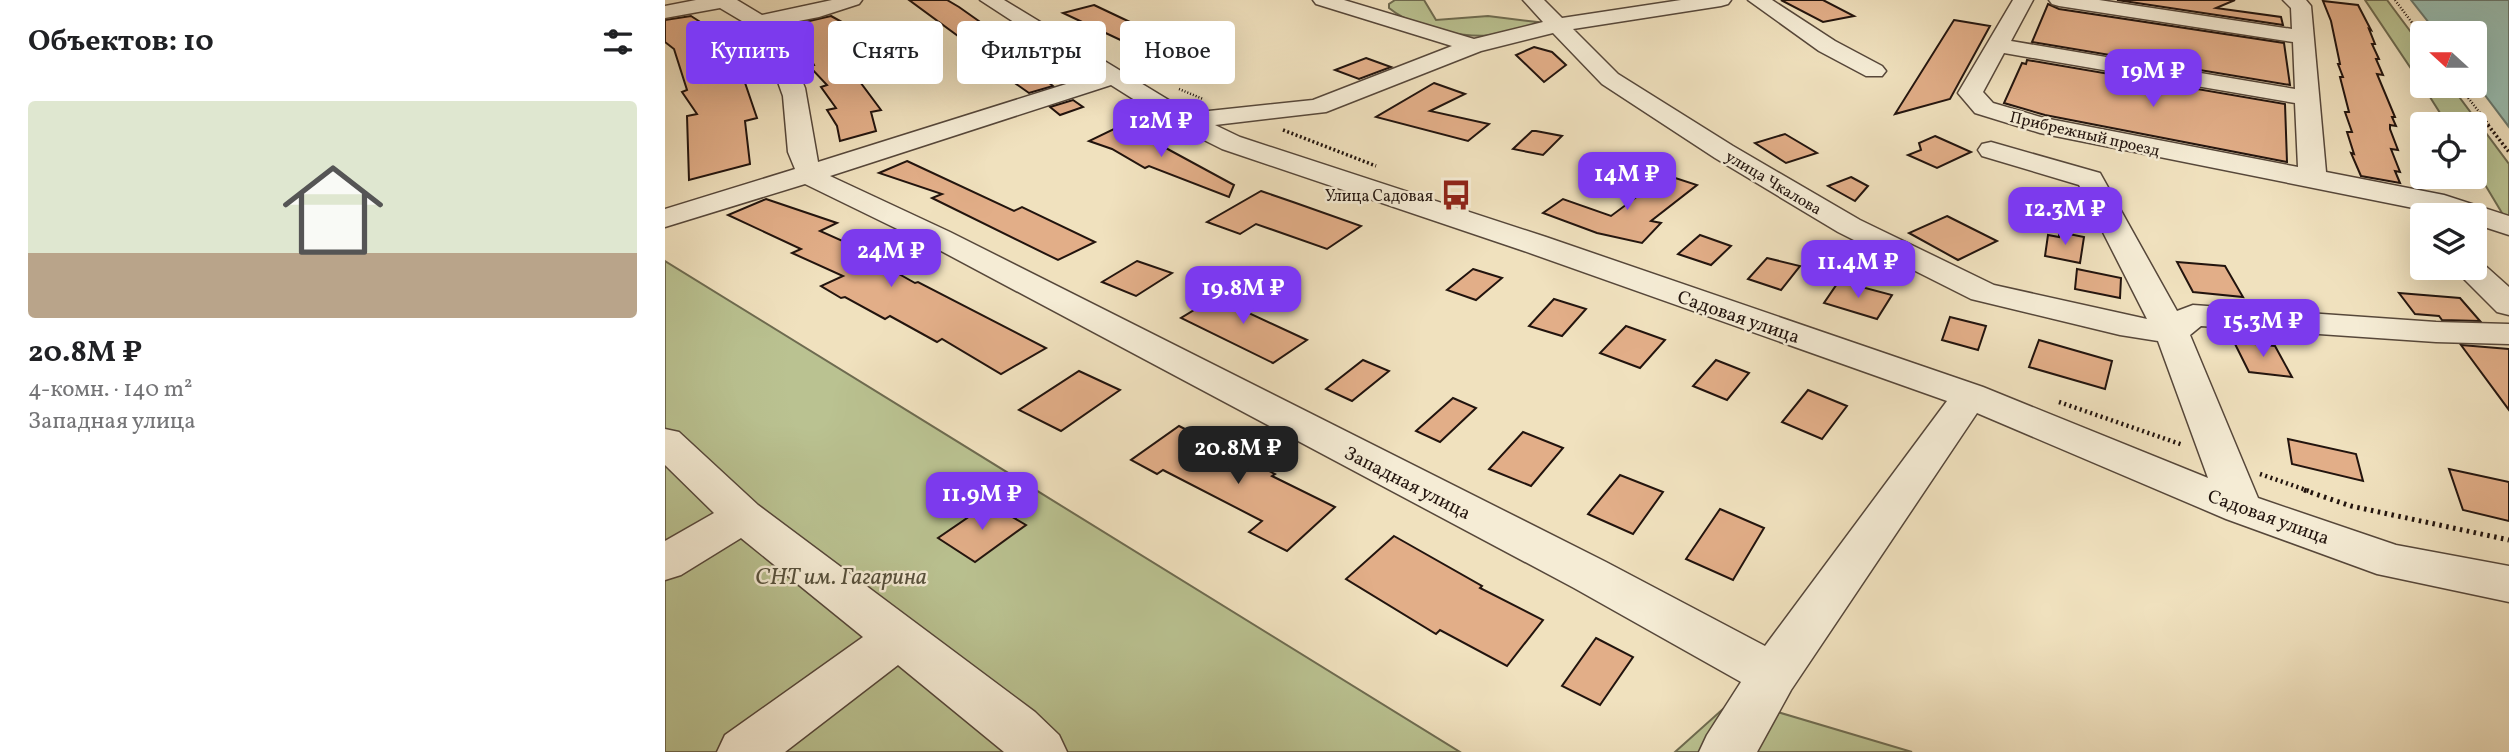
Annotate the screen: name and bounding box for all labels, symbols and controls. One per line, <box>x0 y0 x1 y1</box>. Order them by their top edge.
text: Объектов: 10 <box>28 21 214 63</box>
chip: Купить <box>686 21 814 84</box>
chip: Снять <box>828 21 943 84</box>
chip: Фильтры <box>957 21 1106 84</box>
chip: Новое <box>1120 21 1235 84</box>
north arrow <box>2410 21 2487 98</box>
map controls <box>2410 21 2487 280</box>
icon: filters <box>599 23 637 61</box>
pin: 19M ₽ <box>2104 50 2202 109</box>
text: 19M ₽ <box>2121 56 2185 88</box>
pin: 12M ₽ <box>1112 100 1210 159</box>
text: 12M ₽ <box>1129 106 1193 138</box>
street label: Прибрежный проезд <box>2007 107 2162 163</box>
button: locate <box>2410 112 2487 189</box>
street label: улица Чкалова <box>1721 146 1825 221</box>
icon: home <box>270 147 396 273</box>
pin: 14M ₽ <box>1578 152 1676 212</box>
text: 14M ₽ <box>1594 159 1660 191</box>
bus stop icon: Улица Садовая <box>1439 178 1473 212</box>
place label: Улица Садовая <box>1325 186 1433 208</box>
pin: 12.3M ₽ <box>2000 188 2130 247</box>
text: 12.3M ₽ <box>2024 194 2106 226</box>
button: layers <box>2410 203 2487 280</box>
pin: 24M ₽ <box>842 230 940 289</box>
text: 24M ₽ <box>857 236 925 268</box>
pin: 11.4M ₽ <box>1793 240 1923 300</box>
text: 11.4M ₽ <box>1817 247 1899 279</box>
pin: 19.8M ₽ <box>1178 266 1308 326</box>
text: 19.8M ₽ <box>1201 273 1285 305</box>
street label: Садовая улица <box>1674 285 1803 351</box>
pin: 15.3M ₽ <box>2198 300 2328 359</box>
text: 15.3M ₽ <box>2223 306 2303 338</box>
text: 20.8M ₽ <box>28 332 142 374</box>
text: 4-комн. · 140 m² <box>28 374 193 406</box>
text: Западная улица <box>28 406 196 438</box>
pin: 20.8M ₽ <box>1173 426 1303 486</box>
text: 20.8M ₽ <box>1194 433 1282 465</box>
street label: Западная улица <box>1339 441 1475 527</box>
pin: 11.9M ₽ <box>917 472 1047 532</box>
text: 11.9M ₽ <box>942 479 1022 511</box>
street label: Садовая улица <box>2204 484 2333 552</box>
park label: СНТ им. Гагарина <box>755 562 927 594</box>

